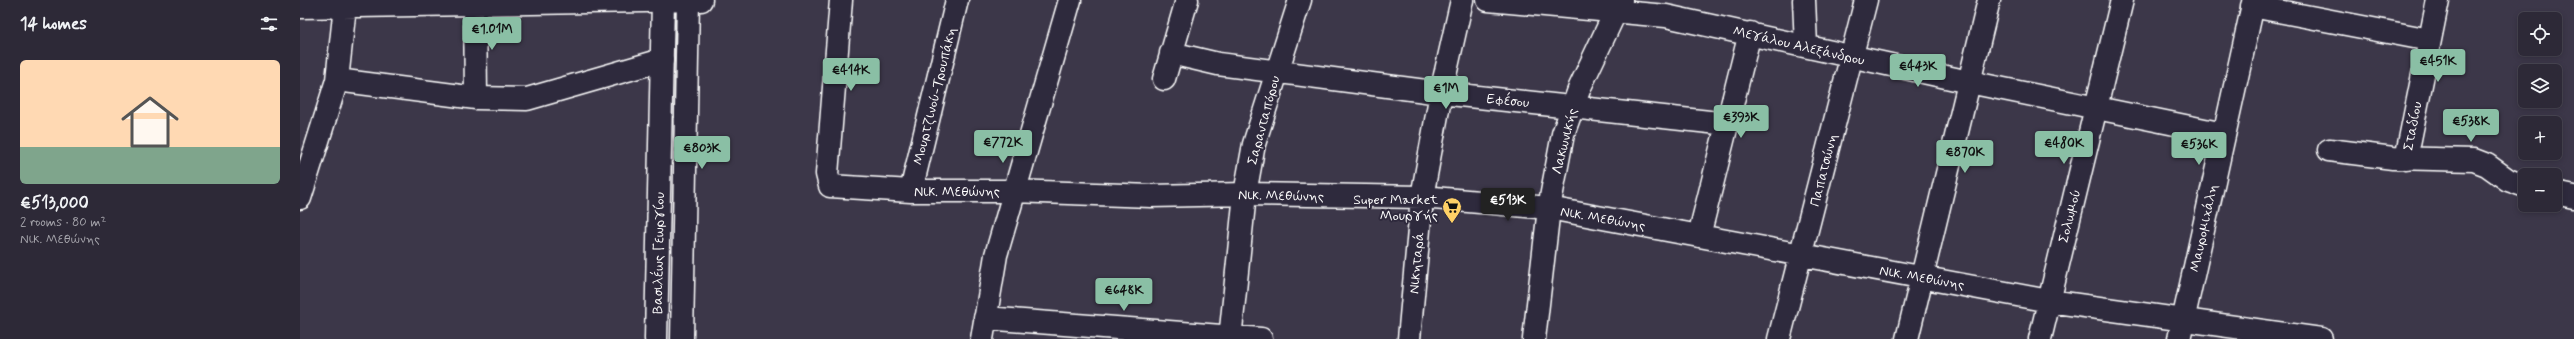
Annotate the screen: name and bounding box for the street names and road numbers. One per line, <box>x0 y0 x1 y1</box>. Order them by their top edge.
street label: Μεγάλου Αλεξάνδρου <box>1731 22 1866 70</box>
street label: Μουρτζινού-Τρουπάκη <box>909 25 961 167</box>
street label: Σαρανταπόρου <box>1243 74 1284 167</box>
street label: Εφέσου <box>1486 89 1530 112</box>
street label: Σταδίου <box>2399 100 2427 152</box>
street label: Λακωνικής <box>1548 106 1582 176</box>
street label: Παπατσώνη <box>1806 132 1842 209</box>
street label: Νικ. Μεθώνης <box>914 183 1000 201</box>
street label: Μαυρομιχάλη <box>2186 183 2222 274</box>
street label: Νικ. Μεθώνης <box>1238 186 1324 206</box>
street label: Σολωμού <box>2055 188 2085 245</box>
street label: Βασιλέως Γεωργίου <box>648 192 669 314</box>
street label: Νικ. Μεθώνης <box>1559 203 1647 235</box>
street label: Νικηταρά <box>1405 231 1429 295</box>
street label: Νικ. Μεθώνης <box>1878 262 1966 294</box>

